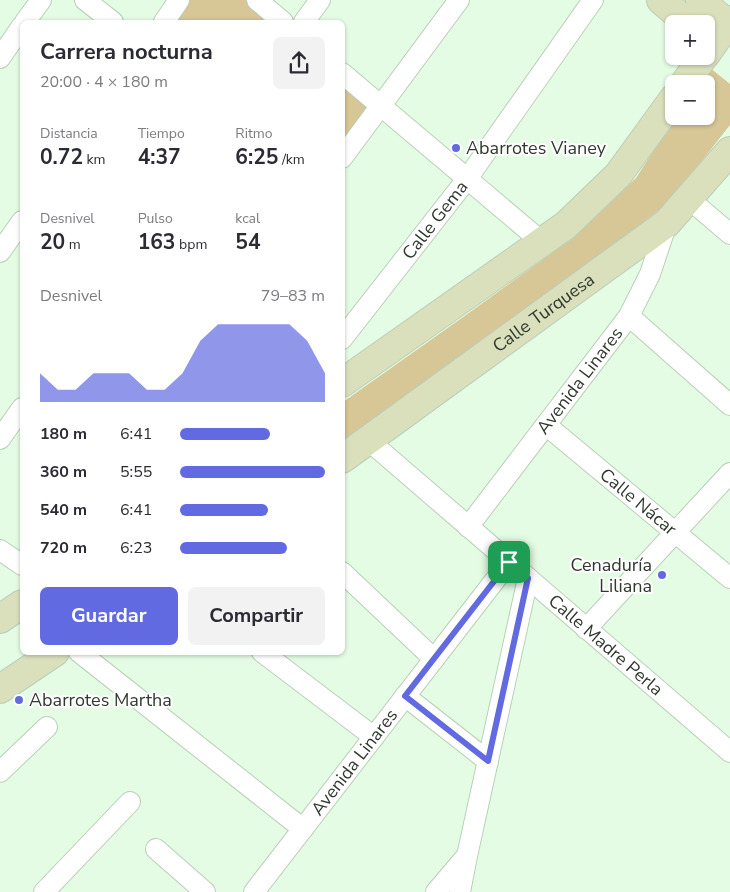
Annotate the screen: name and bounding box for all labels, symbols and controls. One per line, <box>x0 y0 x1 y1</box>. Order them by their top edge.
map controls <box>665 15 715 125</box>
button: + <box>665 15 715 65</box>
text: Carrera nocturna <box>40 37 213 67</box>
button: share <box>273 37 325 89</box>
text: 20:00 · 4 × 180 m <box>40 71 168 93</box>
button: − <box>665 75 715 125</box>
text: Distancia <box>40 124 98 143</box>
text: Tiempo <box>138 124 185 143</box>
text: Ritmo <box>235 124 273 143</box>
place label: Abarrotes Vianey <box>466 136 607 160</box>
marker: Abarrotes Vianey <box>450 142 462 154</box>
text: 0.72 <box>40 143 83 171</box>
text: 4:37 <box>138 143 181 171</box>
text: 6:25 <box>235 143 278 171</box>
text: km <box>83 150 106 169</box>
text: /km <box>278 150 305 169</box>
street label: Calle Gema <box>397 176 473 264</box>
text: Desnivel <box>40 209 94 228</box>
text: Pulso <box>138 209 173 228</box>
text: kcal <box>235 209 260 228</box>
text: 20 <box>40 228 65 256</box>
text: 163 <box>138 228 175 256</box>
text: 54 <box>235 228 261 256</box>
text: m <box>65 235 81 254</box>
text: bpm <box>175 235 207 254</box>
street label: Calle Turquesa <box>488 268 599 358</box>
text: Desnivel <box>40 285 102 307</box>
text: 79–83 m <box>261 285 325 307</box>
street label: Avenida Linares <box>531 322 628 439</box>
text: 180 m <box>40 423 87 445</box>
text: 6:41 <box>120 423 152 445</box>
text: 360 m <box>40 461 87 483</box>
text: 5:55 <box>120 461 152 483</box>
street label: Calle Nácar <box>595 463 682 541</box>
text: 540 m <box>40 499 87 521</box>
text: 6:41 <box>120 499 152 521</box>
text: 720 m <box>40 537 87 559</box>
text: 6:23 <box>120 537 152 559</box>
pin <box>488 541 530 583</box>
icon: arrive <box>495 548 523 576</box>
place label: Cenaduría Liliana <box>570 553 652 598</box>
marker: Cenaduría Liliana <box>656 569 668 581</box>
button: Guardar <box>40 587 178 645</box>
button: Compartir <box>188 587 325 645</box>
street label: Calle Madre Perla <box>543 589 668 701</box>
place label: Abarrotes Martha <box>29 688 172 712</box>
marker: Abarrotes Martha <box>13 694 25 706</box>
street label: Avenida Linares <box>305 704 403 821</box>

